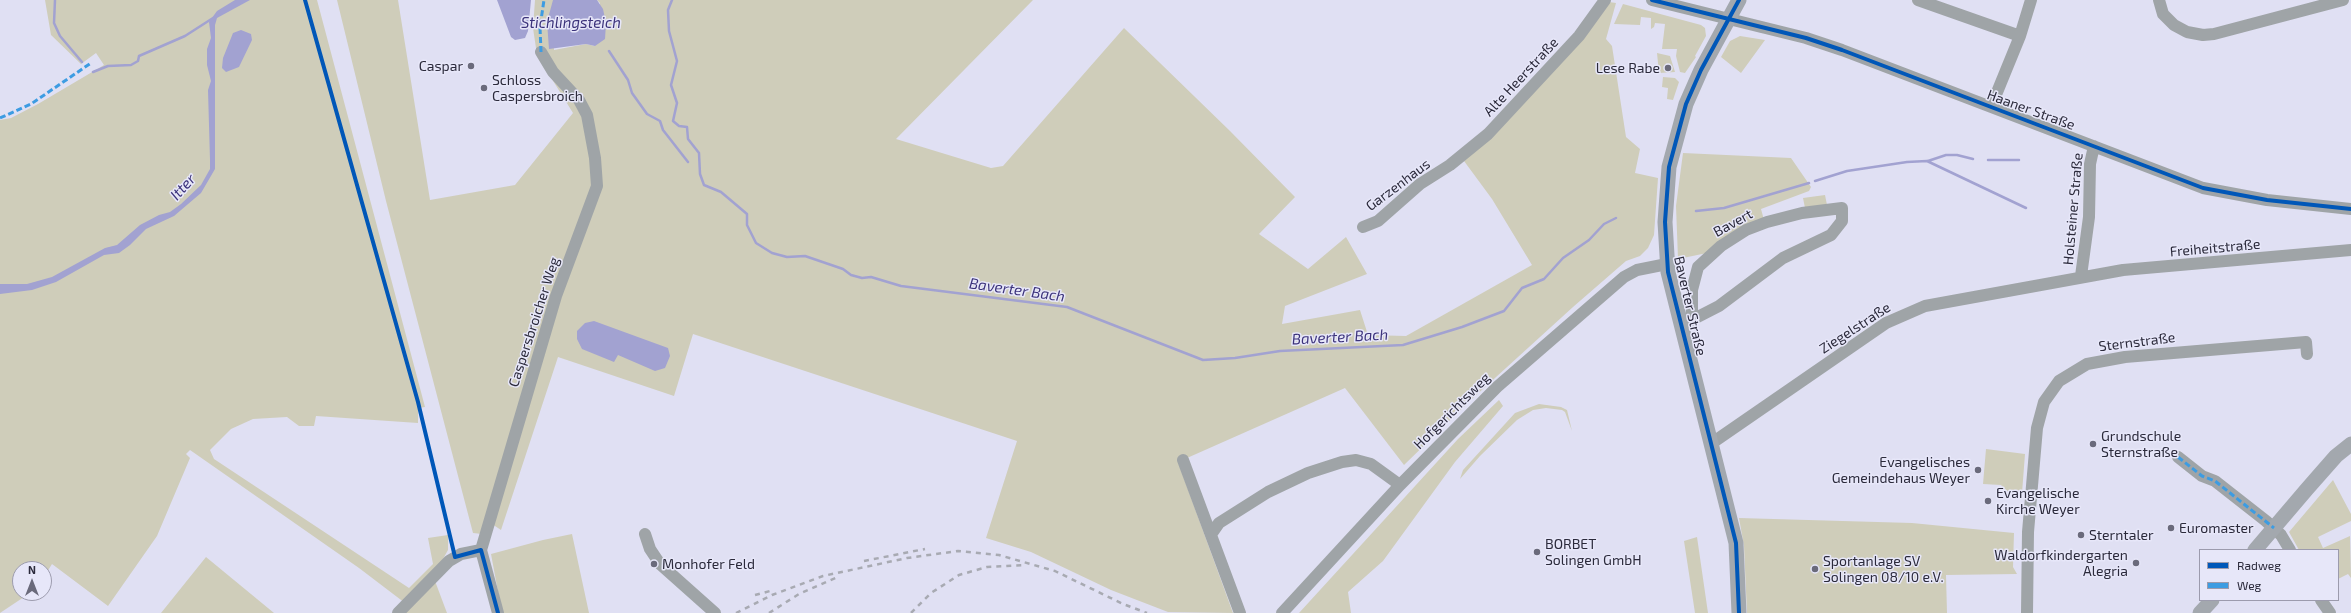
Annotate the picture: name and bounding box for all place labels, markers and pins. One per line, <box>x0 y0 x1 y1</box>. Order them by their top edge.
place label: Caspar <box>419 58 463 74</box>
place label: Lese Rabe <box>1596 60 1660 76</box>
marker: Caspar <box>466 61 476 71</box>
marker: Lese Rabe <box>1663 63 1673 73</box>
place label: Schloss Caspersbroich <box>492 72 583 104</box>
marker: Schloss Caspersbroich <box>479 83 489 93</box>
place label: Grundschule Sternstraße <box>2101 428 2181 460</box>
marker: Grundschule Sternstraße <box>2088 439 2098 449</box>
place label: Evangelisches Gemeindehaus Weyer <box>1832 454 1970 486</box>
marker: Evangelisches Gemeindehaus Weyer <box>1973 465 1983 475</box>
place label: Evangelische Kirche Weyer <box>1996 485 2080 518</box>
marker: Evangelische Kirche Weyer <box>1983 496 1993 506</box>
place label: Euromaster <box>2179 520 2254 536</box>
marker: Euromaster <box>2166 523 2176 533</box>
place label: Sterntaler <box>2089 527 2154 543</box>
marker: Sterntaler <box>2076 530 2086 540</box>
place label: BORBET Solingen GmbH <box>1545 536 1641 568</box>
marker: BORBET Solingen GmbH <box>1532 547 1542 557</box>
place label: Waldorfkindergarten Alegria <box>1994 547 2128 580</box>
place label: Sportanlage SV Solingen 08/10 e.V. <box>1823 553 1944 586</box>
place label: Monhofer Feld <box>662 556 755 572</box>
marker: Waldorfkindergarten Alegria <box>2131 558 2141 568</box>
marker: Monhofer Feld <box>649 559 659 569</box>
marker: Sportanlage SV Solingen 08/10 e.V. <box>1810 564 1820 574</box>

